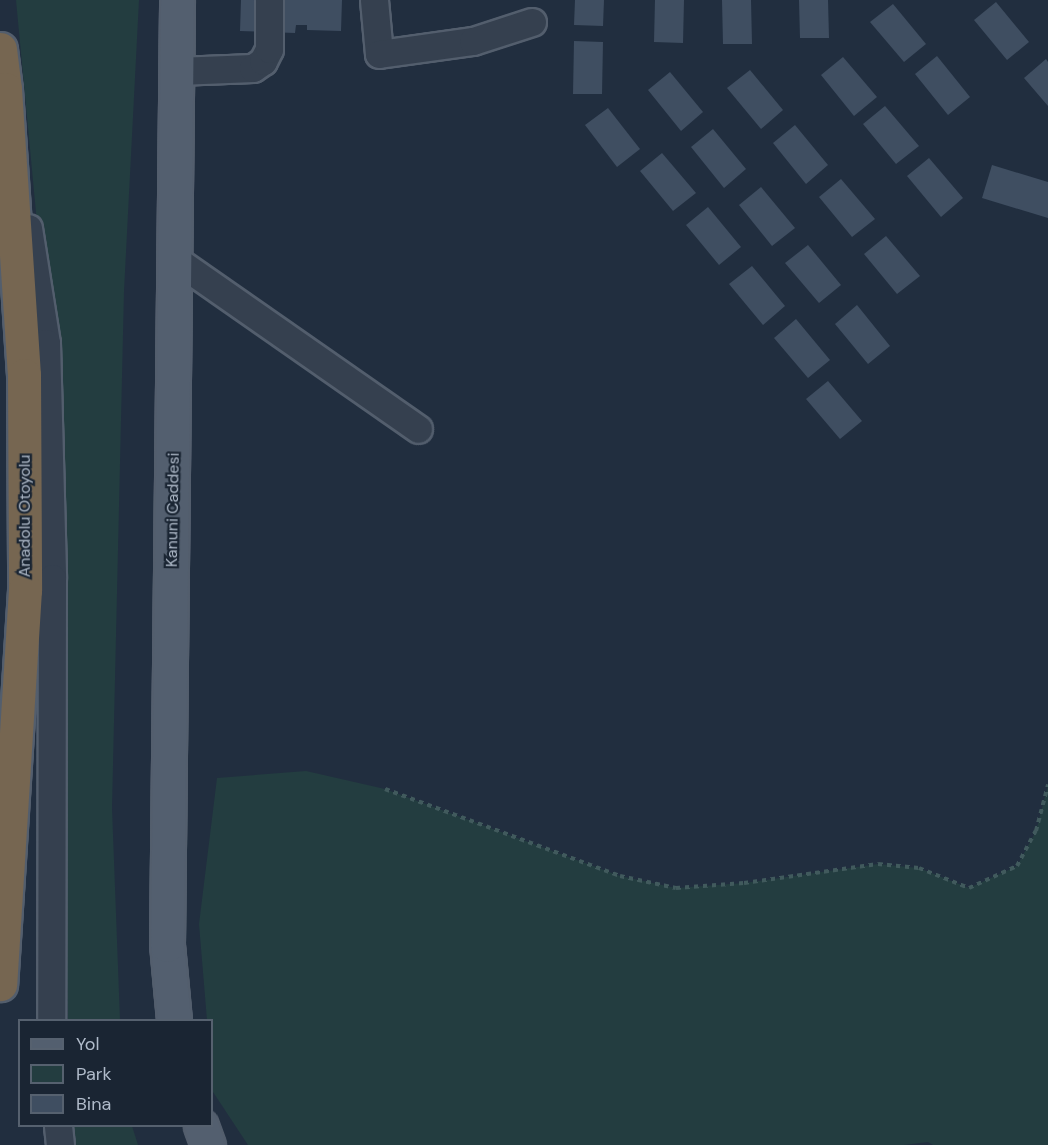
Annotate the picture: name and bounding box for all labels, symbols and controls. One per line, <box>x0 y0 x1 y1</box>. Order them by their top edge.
street label: Kanuni Caddesi <box>162 453 184 567</box>
street label: Anadolu Otoyolu <box>15 455 35 577</box>
legend <box>18 1019 213 1127</box>
text: Yol <box>76 1032 100 1056</box>
text: Park <box>76 1062 112 1086</box>
text: Bina <box>76 1092 111 1116</box>

